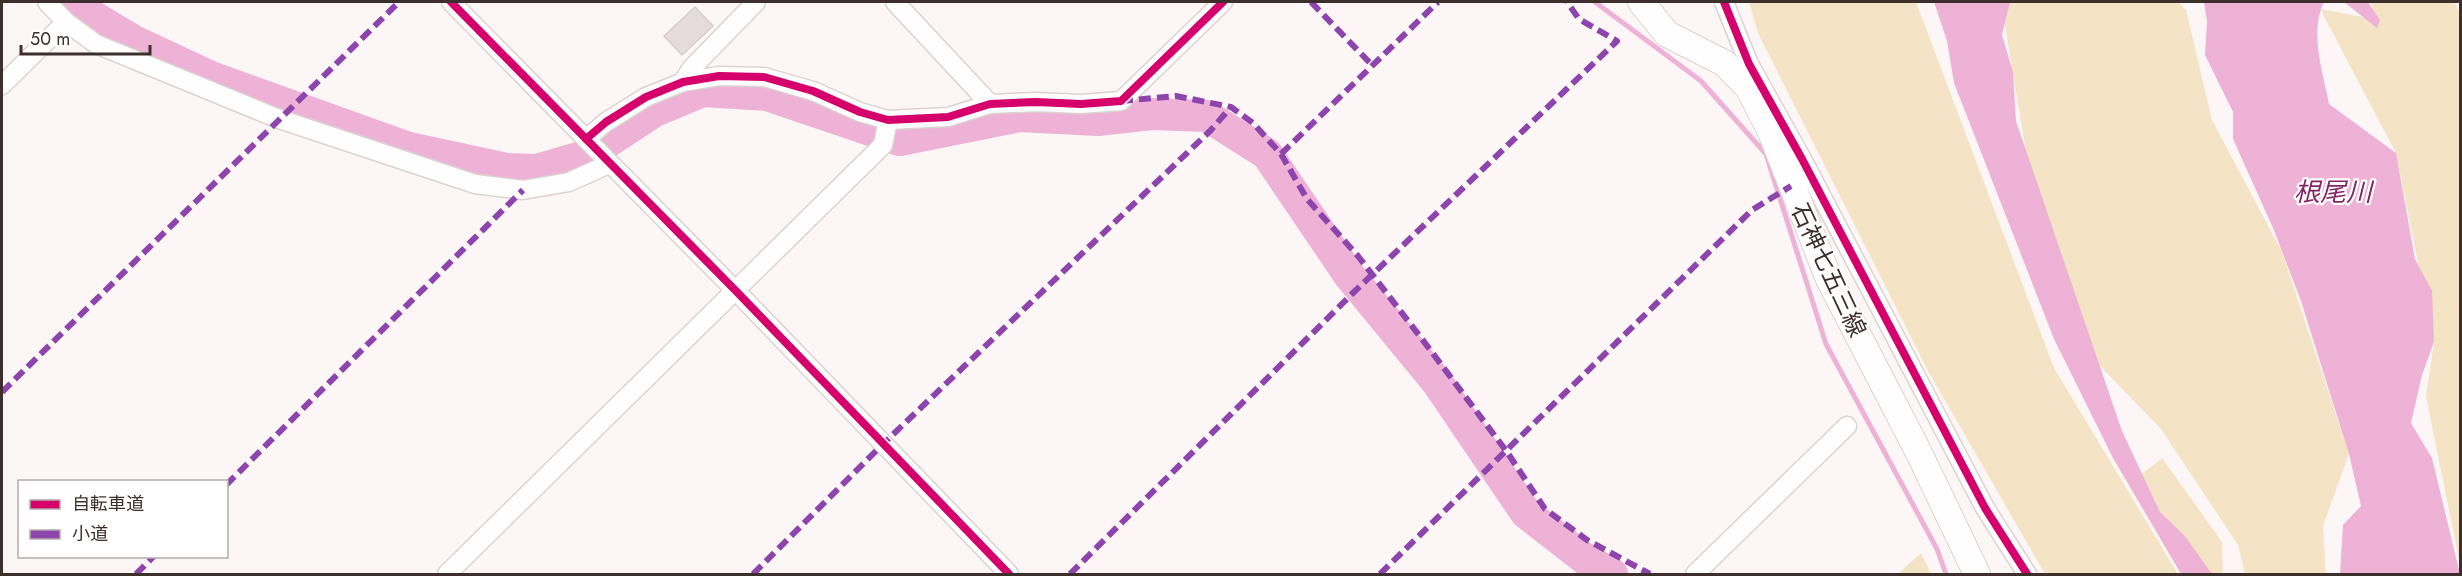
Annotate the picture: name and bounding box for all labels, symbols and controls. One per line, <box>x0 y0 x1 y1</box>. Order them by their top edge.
scale bar <box>21 18 150 56</box>
text: 50 m <box>30 26 70 52</box>
water label: 根尾川 <box>2294 173 2375 211</box>
street label: 石神七五三線 <box>1783 197 1875 343</box>
legend <box>18 480 228 558</box>
text: 自転車道 <box>72 491 144 517</box>
text: 小道 <box>72 521 108 547</box>

